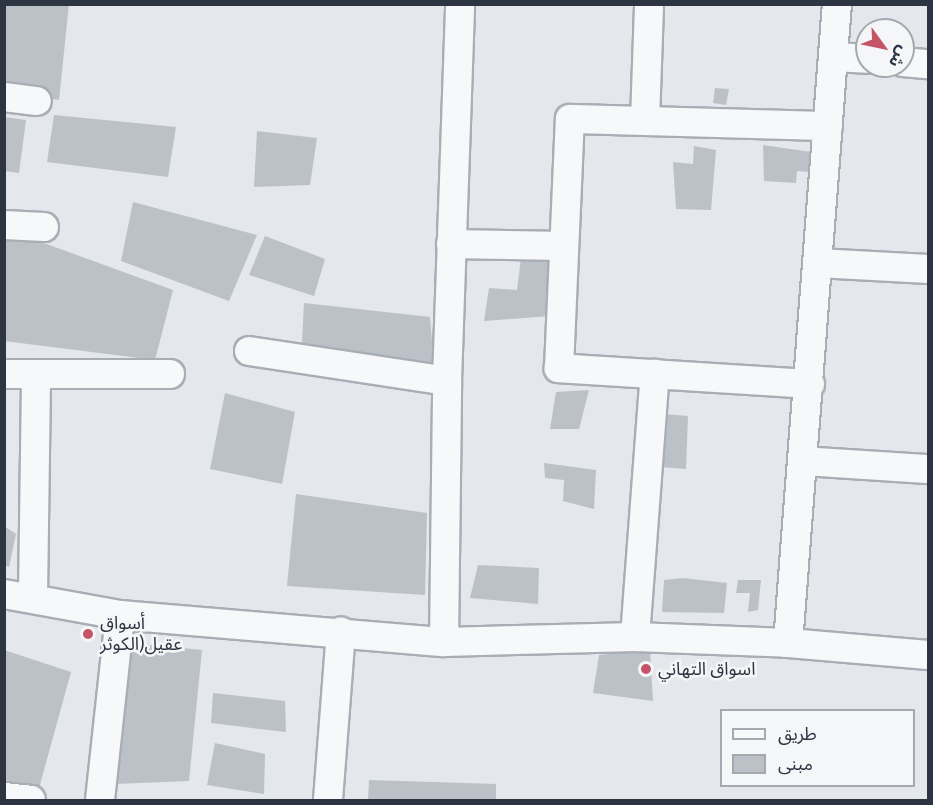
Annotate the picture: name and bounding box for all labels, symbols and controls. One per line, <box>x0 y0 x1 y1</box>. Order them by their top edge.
north arrow <box>855 18 915 78</box>
text: ش <box>885 43 913 71</box>
place label: أسواق عقيل(الكوثر <box>100 613 182 656</box>
marker: أسواق عقيل(الكوثر <box>81 627 95 641</box>
place label: اسواق التهاني <box>658 658 755 680</box>
marker: اسواق التهاني <box>639 662 653 676</box>
legend <box>720 709 915 787</box>
text: طريق <box>778 723 817 745</box>
text: مبنى <box>778 753 813 775</box>

